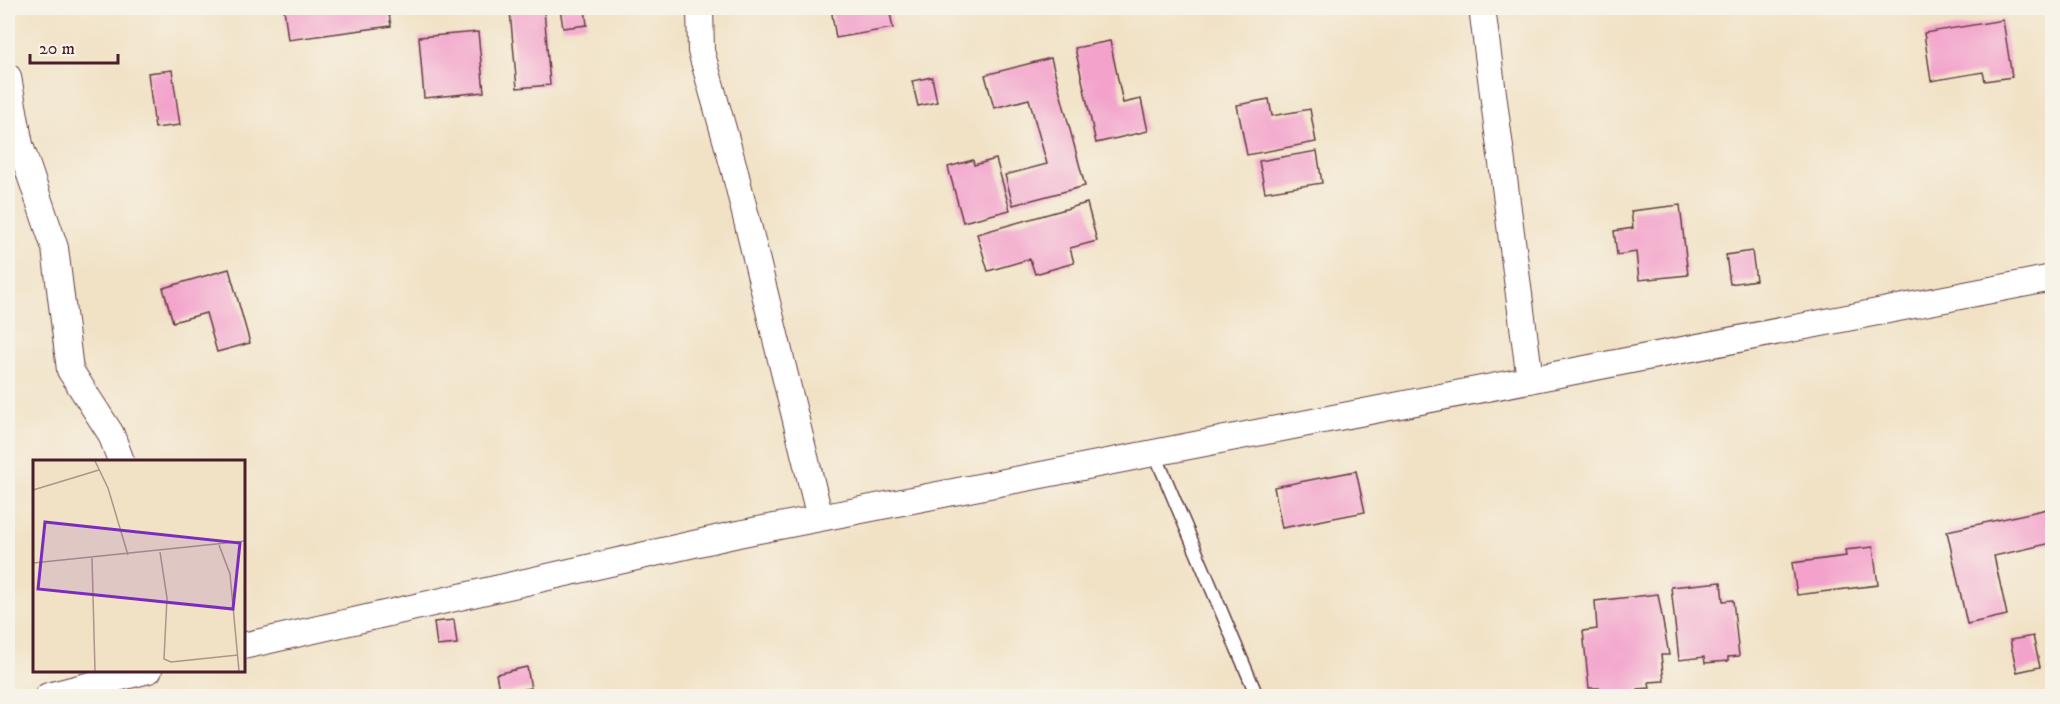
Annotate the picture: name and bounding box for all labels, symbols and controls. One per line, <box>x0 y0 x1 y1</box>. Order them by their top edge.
scale bar <box>30 27 118 65</box>
text: 20 m <box>39 38 75 60</box>
inset map <box>33 460 244 671</box>

